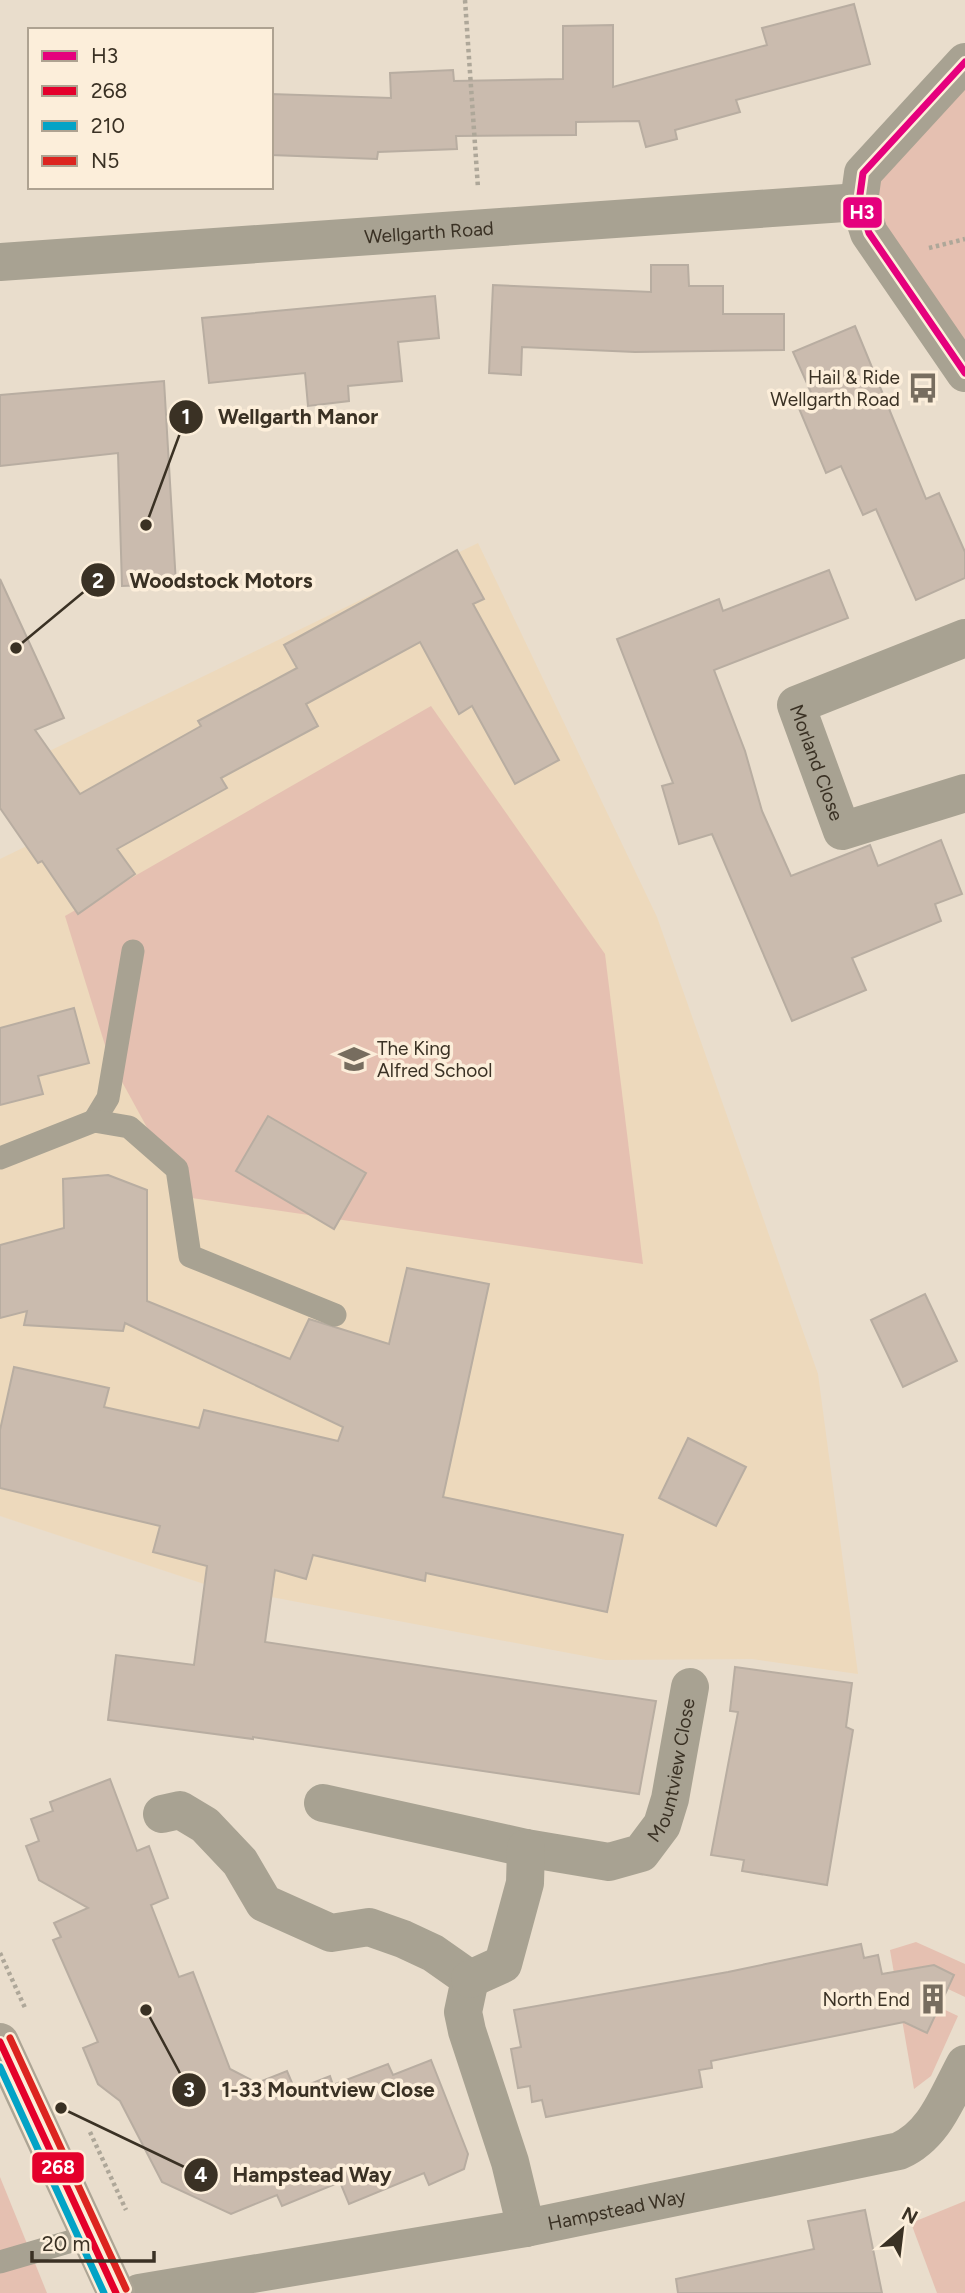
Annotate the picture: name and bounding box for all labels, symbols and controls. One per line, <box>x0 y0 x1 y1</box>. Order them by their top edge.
legend <box>28 28 273 189</box>
text: H3 <box>91 43 118 68</box>
text: 268 <box>91 78 128 103</box>
text: 210 <box>91 113 125 138</box>
text: N5 <box>91 148 119 173</box>
line badge: H3 <box>842 196 883 229</box>
text: H3 <box>850 201 874 224</box>
street label: Wellgarth Road <box>363 217 495 249</box>
place label: Hail & Ride Wellgarth Road <box>770 366 900 411</box>
bus stop icon: Hail & Ride Wellgarth Road <box>906 371 940 405</box>
callout: Wellgarth Manor <box>169 396 392 438</box>
text: 1 <box>182 404 190 429</box>
text: Wellgarth Manor <box>218 404 378 429</box>
callout: Woodstock Motors <box>80 559 326 601</box>
text: 2 <box>92 568 104 593</box>
text: Woodstock Motors <box>129 568 313 593</box>
street label: Morland Close <box>785 701 848 824</box>
place label: The King Alfred School <box>377 1037 492 1082</box>
school or university icon: The King Alfred School <box>337 1042 371 1076</box>
street label: Mountview Close <box>642 1696 700 1847</box>
building icon: North End <box>916 1982 950 2016</box>
place label: North End <box>822 1988 910 2011</box>
callout: 1-33 Mountview Close <box>172 2069 448 2111</box>
text: 3 <box>183 2077 195 2102</box>
text: 1-33 Mountview Close <box>221 2077 435 2102</box>
line badge: 268 <box>31 2151 85 2184</box>
callout: Hampstead Way <box>184 2154 406 2196</box>
text: 268 <box>41 2156 75 2179</box>
text: 4 <box>194 2162 208 2187</box>
text: Hampstead Way <box>232 2162 392 2187</box>
street label: Hampstead Way <box>546 2184 688 2235</box>
north arrow <box>867 2195 937 2265</box>
text: N <box>898 2202 922 2229</box>
scale bar <box>32 2220 154 2264</box>
text: 20 m <box>42 2231 90 2256</box>

